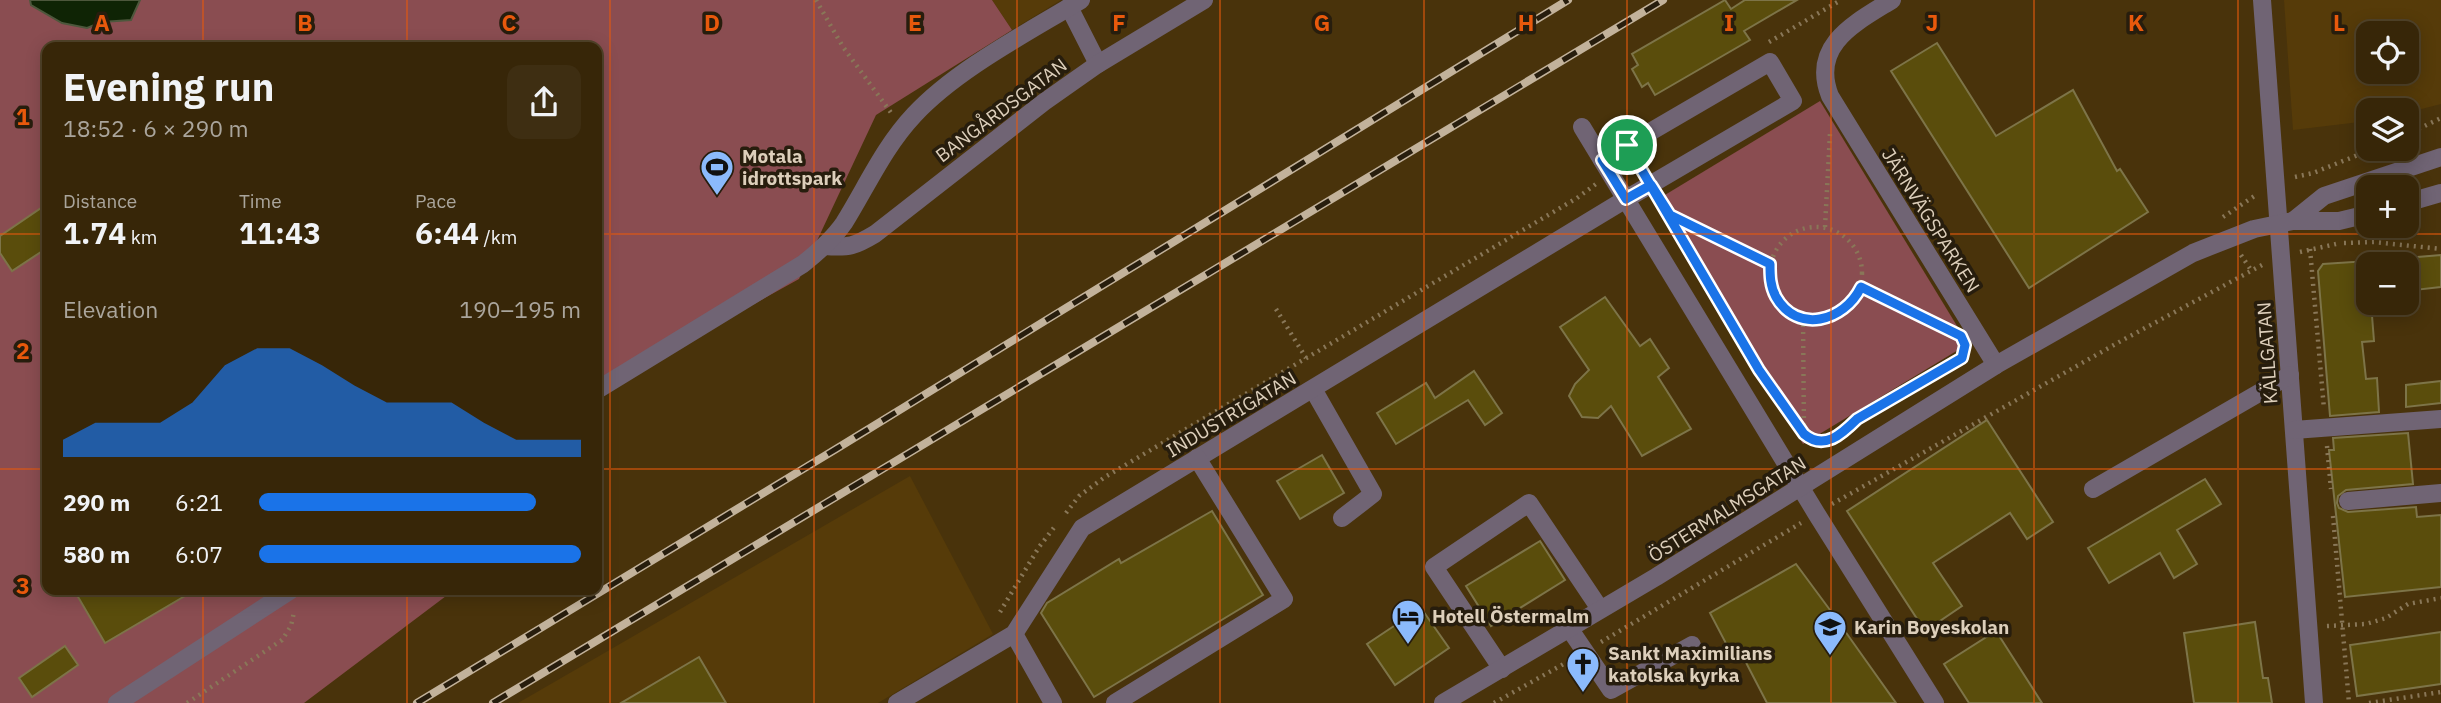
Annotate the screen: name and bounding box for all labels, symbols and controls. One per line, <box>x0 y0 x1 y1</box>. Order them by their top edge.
text: A <box>94 7 110 37</box>
text: B <box>297 7 313 37</box>
text: C <box>502 7 517 37</box>
text: D <box>704 7 720 37</box>
text: E <box>908 7 922 37</box>
text: F <box>1112 7 1126 37</box>
text: G <box>1314 7 1330 37</box>
text: H <box>1518 7 1534 37</box>
text: I <box>1724 7 1734 37</box>
text: J <box>1926 7 1938 37</box>
text: K <box>2128 7 2144 37</box>
text: L <box>2333 7 2345 37</box>
map controls <box>2356 21 2419 315</box>
button: locate <box>2356 21 2419 84</box>
street label: BANGÅRDSGATAN <box>930 53 1072 167</box>
text: Evening run <box>63 62 274 111</box>
button: share <box>507 65 581 139</box>
button: layers <box>2356 98 2419 161</box>
text: 1 <box>16 101 30 131</box>
text: 18:52 · 6 × 290 m <box>63 113 249 143</box>
pin <box>1597 115 1657 175</box>
icon: arrive <box>1608 126 1646 164</box>
street label: JÄRNVÄGSPARKEN <box>1877 143 1985 297</box>
place label: Motala idrottspark <box>742 144 842 190</box>
sports icon: Motala idrottspark <box>698 148 736 197</box>
button: + <box>2356 175 2419 238</box>
text: Distance <box>63 189 137 213</box>
text: Time <box>239 189 282 213</box>
text: Pace <box>415 189 456 213</box>
text: 1.74 <box>63 213 126 252</box>
text: 11:43 <box>239 213 321 252</box>
text: 6:44 <box>415 213 479 252</box>
text: km <box>126 225 157 249</box>
text: /km <box>479 225 517 249</box>
button: − <box>2356 252 2419 315</box>
text: Elevation <box>63 294 158 324</box>
text: 190–195 m <box>459 294 581 324</box>
street label: KÄLLGATAN <box>2251 301 2283 405</box>
text: 2 <box>16 335 30 365</box>
street label: INDUSTRIGATAN <box>1162 366 1300 462</box>
street label: ÖSTERMALMSGATAN <box>1644 451 1810 567</box>
text: 290 m <box>63 487 130 517</box>
text: 6:21 <box>175 487 223 517</box>
text: 580 m <box>63 539 130 569</box>
text: 6:07 <box>175 539 223 569</box>
text: 3 <box>16 570 30 600</box>
hotel icon: Hotell Östermalm <box>1389 597 1427 646</box>
place label: Hotell Östermalm <box>1432 604 1589 628</box>
school or university icon: Karin Boyeskolan <box>1811 608 1849 657</box>
place label: Karin Boyeskolan <box>1854 615 2009 639</box>
place label: Sankt Maximilians katolska kyrka <box>1608 641 1772 687</box>
church icon: Sankt Maximilians katolska kyrka <box>1564 645 1602 694</box>

